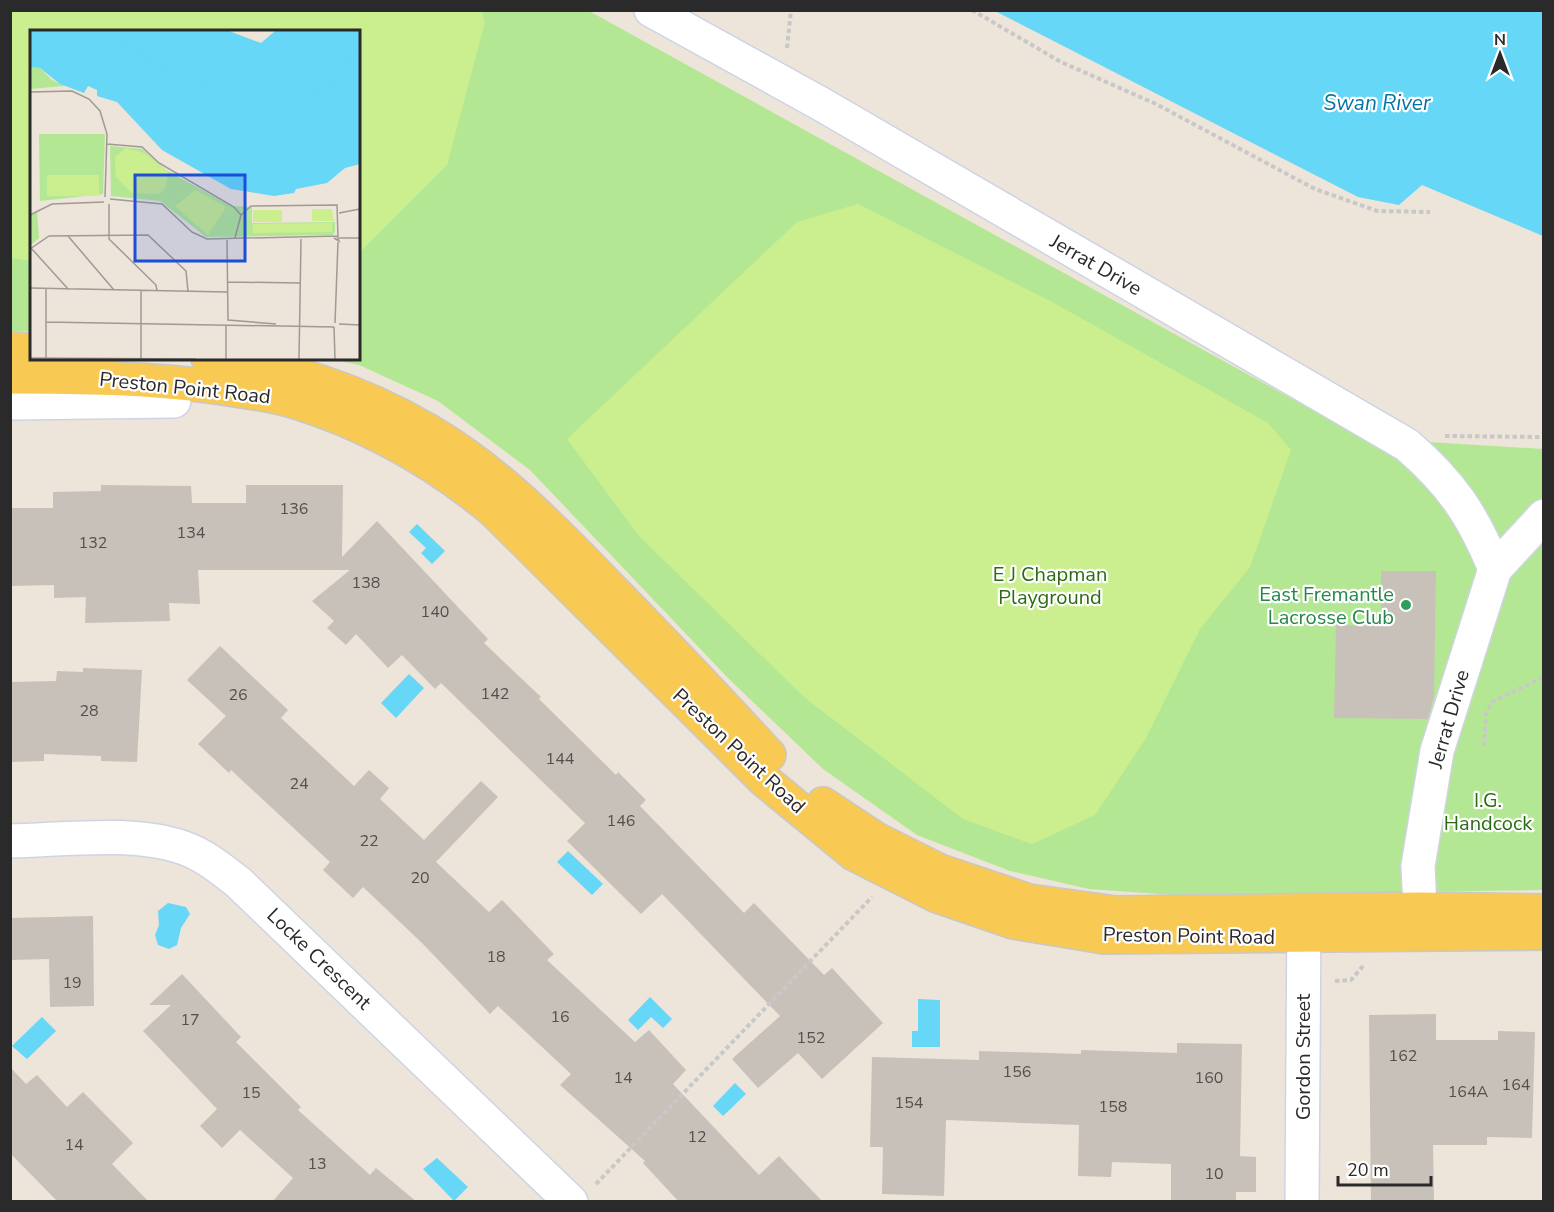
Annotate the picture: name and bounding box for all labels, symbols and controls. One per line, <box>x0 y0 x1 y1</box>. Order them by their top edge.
north arrow <box>1470 24 1530 84</box>
text: N <box>1494 29 1506 51</box>
inset map <box>30 30 360 360</box>
water label: Swan River <box>1324 89 1431 117</box>
street label: Jerrat Drive <box>1044 227 1147 302</box>
street label: Preston Point Road <box>98 366 272 410</box>
house number: 136 <box>280 498 308 520</box>
house number: 134 <box>177 522 206 544</box>
house number: 132 <box>79 532 107 554</box>
park label: E J Chapman Playground <box>993 561 1107 611</box>
house number: 138 <box>352 572 380 594</box>
place label: East Fremantle Lacrosse Club <box>1259 581 1394 631</box>
marker: East Fremantle Lacrosse Club <box>1399 598 1413 612</box>
house number: 140 <box>421 601 449 623</box>
street label: Jerrat Drive <box>1422 666 1476 772</box>
street label: Preston Point Road <box>667 682 811 820</box>
house number: 142 <box>481 683 509 705</box>
house number: 26 <box>228 684 248 706</box>
house number: 28 <box>79 700 99 722</box>
house number: 144 <box>546 748 575 770</box>
house number: 24 <box>289 773 309 795</box>
park label: I.G. Handcock <box>1444 787 1533 837</box>
house number: 146 <box>607 810 635 832</box>
house number: 22 <box>359 830 379 852</box>
house number: 20 <box>410 867 430 889</box>
street label: Locke Crescent <box>261 902 378 1016</box>
street label: Preston Point Road <box>1103 921 1275 951</box>
house number: 18 <box>486 946 506 968</box>
house number: 19 <box>62 972 82 994</box>
street label: Gordon Street <box>1290 993 1317 1120</box>
house number: 16 <box>550 1006 570 1028</box>
house number: 17 <box>180 1009 200 1031</box>
house number: 152 <box>797 1027 825 1049</box>
house number: 162 <box>1389 1045 1417 1067</box>
house number: 156 <box>1003 1061 1031 1083</box>
house number: 14 <box>613 1067 633 1089</box>
house number: 160 <box>1195 1067 1223 1089</box>
house number: 164 <box>1502 1074 1531 1096</box>
house number: 164A <box>1448 1081 1489 1103</box>
house number: 15 <box>241 1082 261 1104</box>
house number: 154 <box>895 1092 924 1114</box>
house number: 158 <box>1099 1096 1127 1118</box>
house number: 12 <box>687 1126 707 1148</box>
house number: 14 <box>64 1134 84 1156</box>
scale bar <box>1338 1149 1431 1187</box>
house number: 13 <box>307 1153 327 1175</box>
text: 20 m <box>1347 1158 1389 1182</box>
house number: 10 <box>1204 1163 1224 1185</box>

